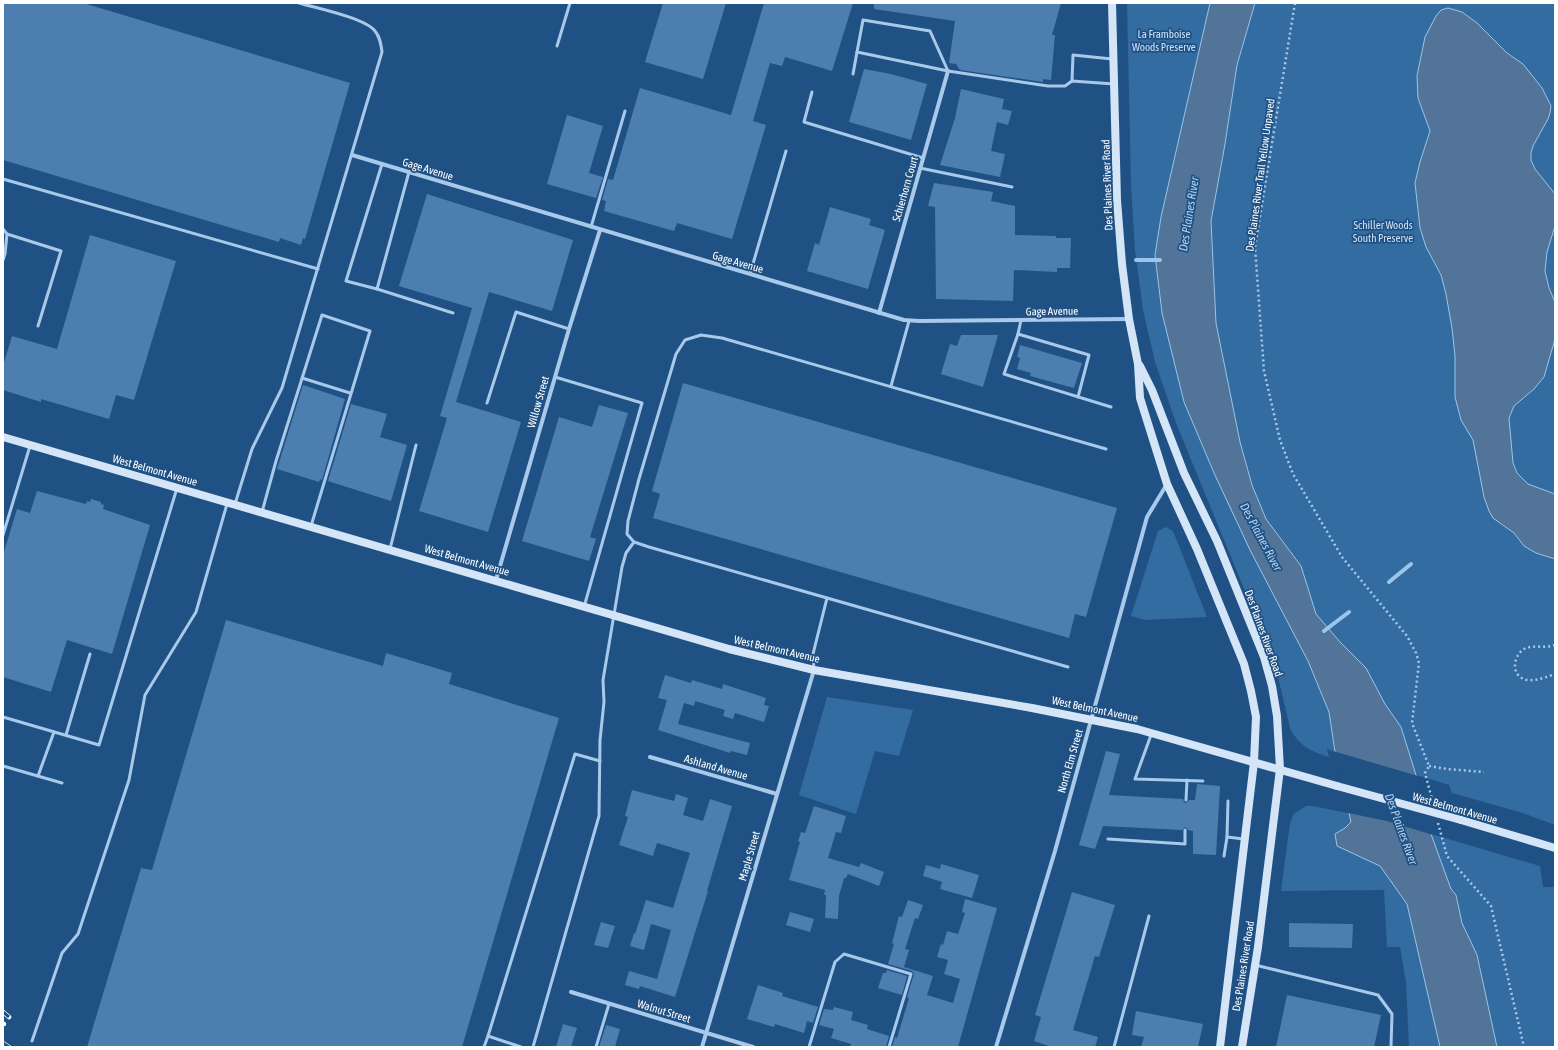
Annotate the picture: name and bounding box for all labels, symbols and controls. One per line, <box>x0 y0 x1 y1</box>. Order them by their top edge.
park label: La Framboise Woods Preserve <box>1132 28 1196 53</box>
street label: Des Plaines River Trail Yellow Unpaved <box>1243 98 1277 252</box>
street label: Des Plaines River Road <box>1099 139 1115 231</box>
street label: Schierhorn Court <box>890 155 920 223</box>
street label: Gage Avenue <box>401 156 455 182</box>
water label: Des Plaines River <box>1176 175 1202 252</box>
park label: Schiller Woods South Preserve <box>1353 219 1413 244</box>
street label: Gage Avenue <box>711 249 765 275</box>
street label: Gage Avenue <box>1026 305 1078 317</box>
street label: Willow Street <box>525 375 551 429</box>
street label: West Belmont Avenue <box>111 452 199 488</box>
water label: Des Plaines River <box>1237 501 1285 574</box>
street label: West Belmont Avenue <box>423 542 511 578</box>
street label: Des Plaines River Road <box>1243 588 1285 678</box>
street label: West Belmont Avenue <box>733 633 821 665</box>
street label: West Belmont Avenue <box>1051 694 1139 724</box>
street label: North Elm Street <box>1055 728 1085 794</box>
street label: Ashland Avenue <box>683 752 749 782</box>
street label: West Belmont Avenue <box>1411 790 1499 826</box>
water label: Des Plaines River <box>1382 791 1421 867</box>
street label: Maple Street <box>736 830 762 882</box>
street label: Des Plaines River Road <box>1230 920 1256 1012</box>
street label: Walnut Street <box>636 997 692 1025</box>

